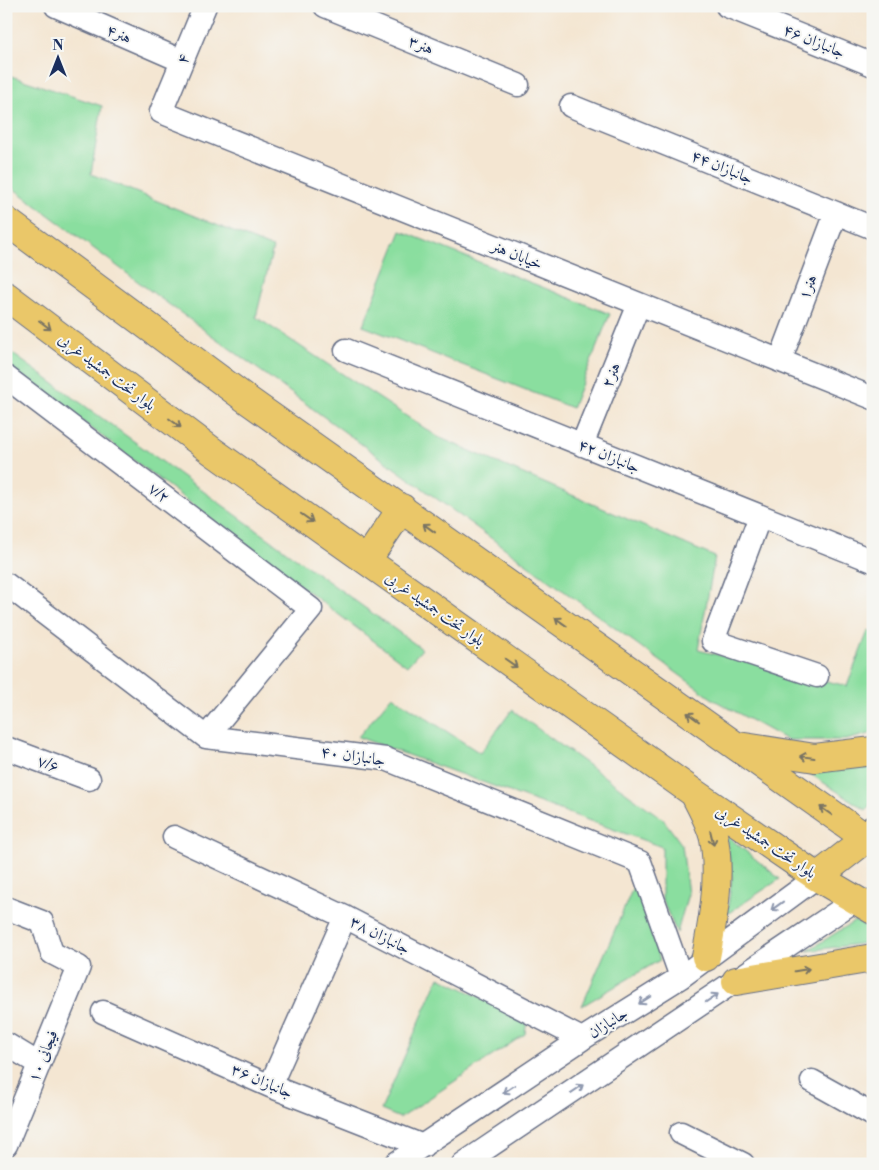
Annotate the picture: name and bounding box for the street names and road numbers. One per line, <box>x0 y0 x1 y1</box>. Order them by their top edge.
street label: هنر۴ <box>103 20 135 48</box>
street label: ۴۶ جانبازان <box>780 20 848 62</box>
street label: هنر۳ <box>405 31 437 59</box>
street label: ۴ <box>172 51 194 67</box>
street label: ۴۴ جانبازان <box>688 146 756 188</box>
street label: خیابان هنر <box>487 235 545 274</box>
street label: هنر۱ <box>794 272 822 302</box>
street label: بلوار تخت جمشید غربی <box>54 329 160 416</box>
street label: هنر۲ <box>597 359 625 391</box>
street label: ۴۲ جانبازان <box>575 435 643 477</box>
street label: ۷/۲ <box>144 478 174 508</box>
street label: بلوار تخت جمشید غربی <box>381 567 489 652</box>
street label: ۴۰ جانبازان <box>319 742 387 770</box>
street label: ۷/۶ <box>34 751 62 777</box>
street label: بلوار تخت جمشید غربی <box>711 801 820 884</box>
street label: ۳۸ جانبازان <box>346 911 414 959</box>
street label: جانبازان <box>584 1003 632 1043</box>
street label: فیجانی ۱۰ <box>23 1027 63 1085</box>
street label: ۳۶ جانبازان <box>228 1059 296 1103</box>

